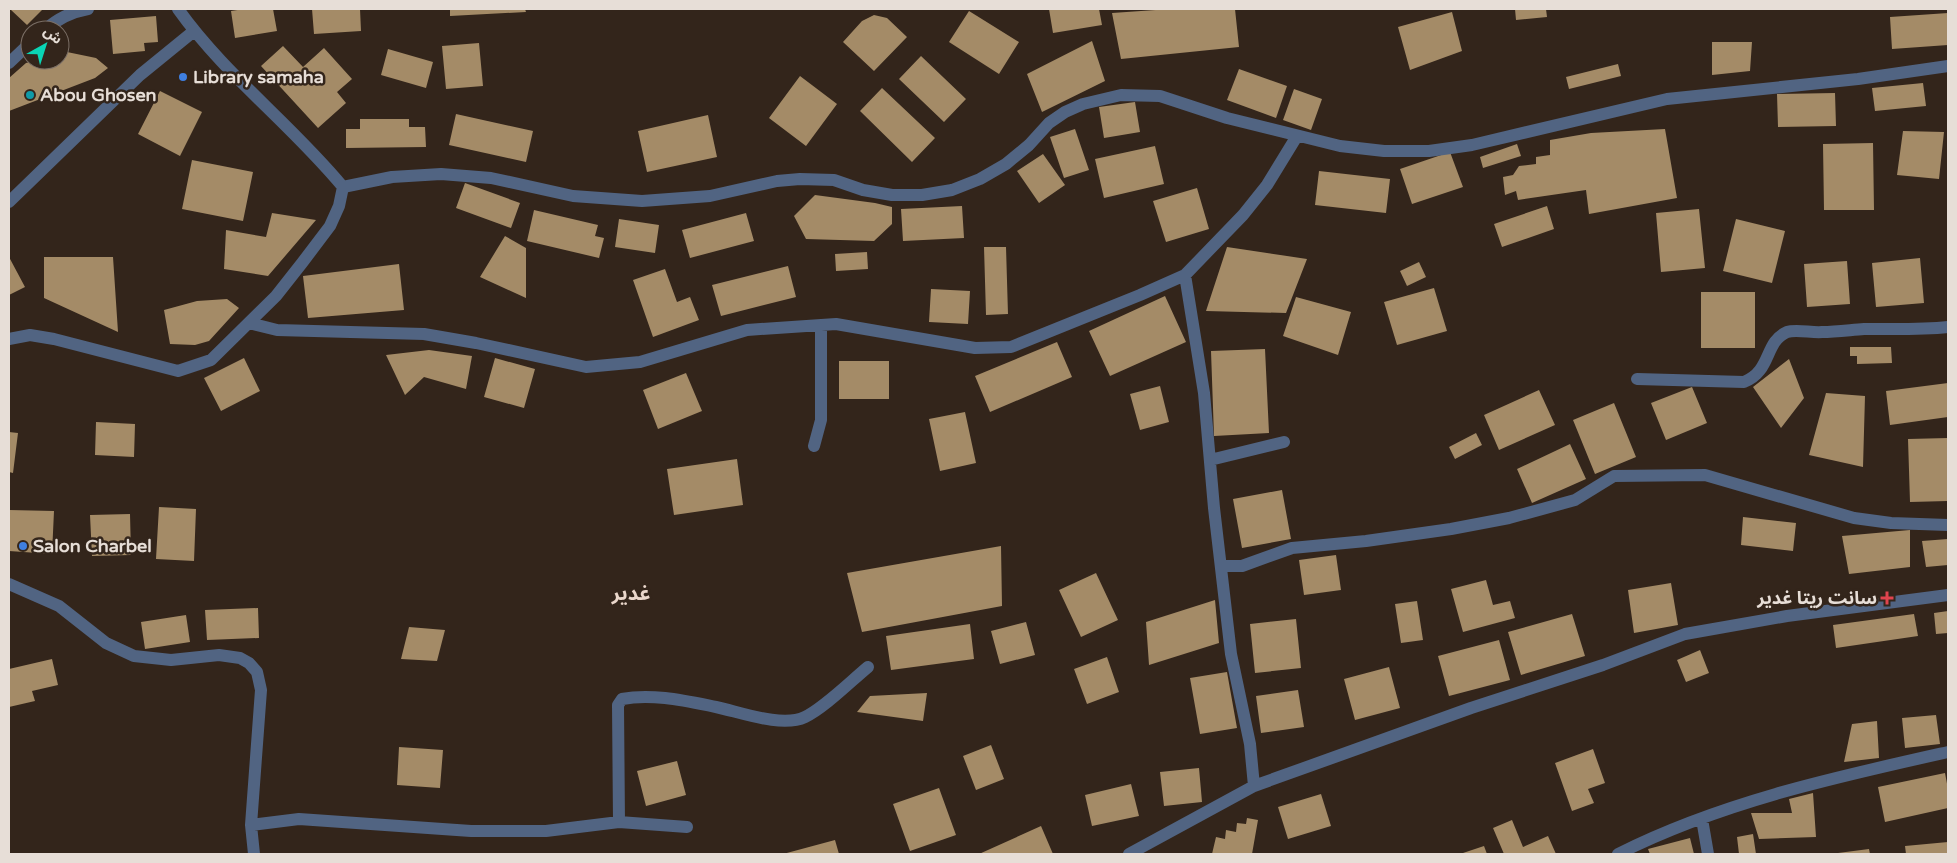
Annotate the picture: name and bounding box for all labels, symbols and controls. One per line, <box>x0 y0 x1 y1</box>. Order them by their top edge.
north arrow <box>20 20 70 70</box>
text: ش <box>40 23 66 48</box>
place label: Library samaha <box>193 66 324 88</box>
marker: Library samaha <box>177 71 189 83</box>
place label: Abou Ghosen <box>40 84 157 106</box>
marker: Abou Ghosen <box>24 89 36 101</box>
place label: Salon Charbel <box>33 535 152 557</box>
marker: Salon Charbel <box>17 540 29 552</box>
district label: غدير <box>611 582 650 606</box>
place label: سانت ريتا غدير <box>1756 587 1877 609</box>
marker: سانت ريتا غدير <box>1881 592 1893 604</box>

